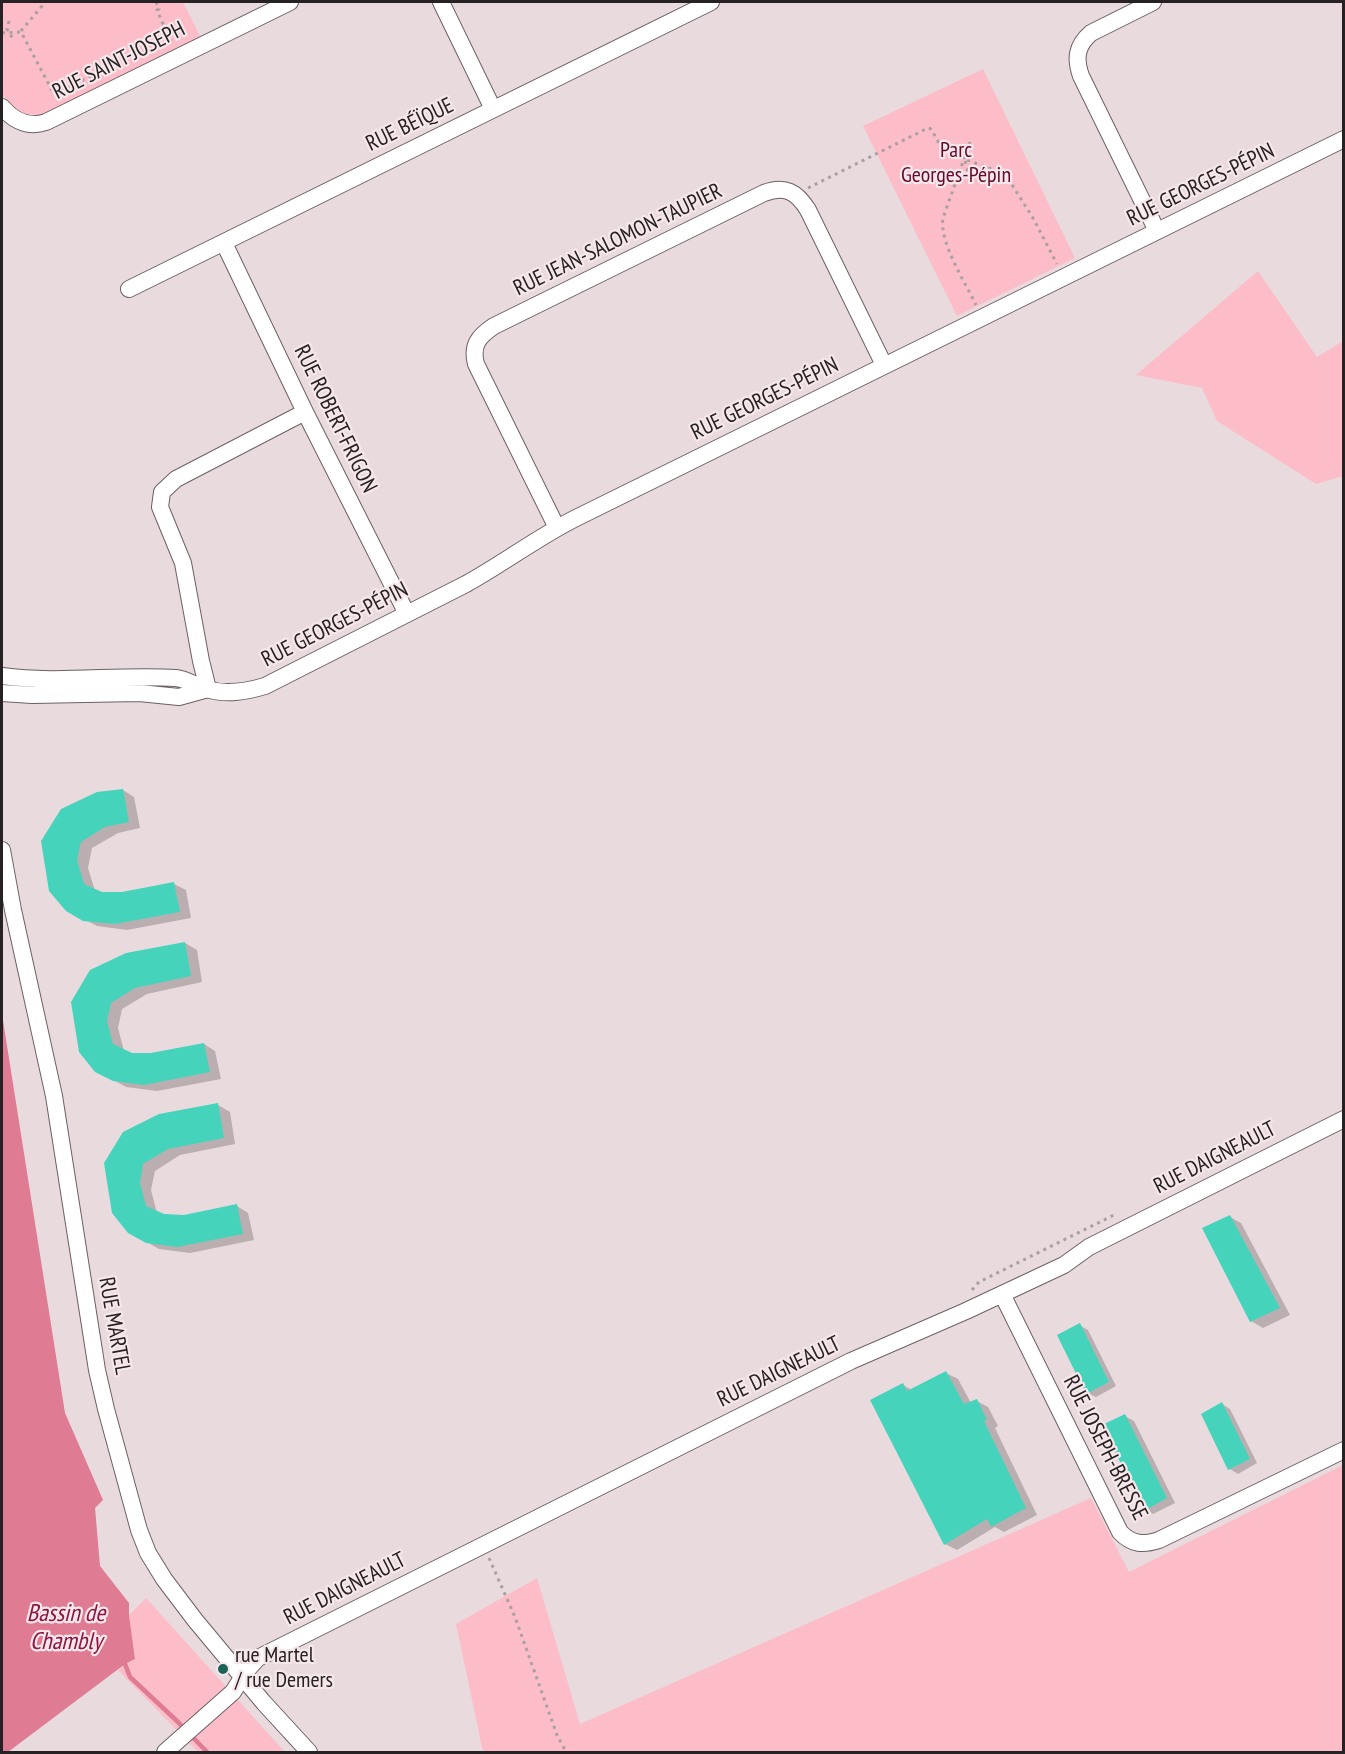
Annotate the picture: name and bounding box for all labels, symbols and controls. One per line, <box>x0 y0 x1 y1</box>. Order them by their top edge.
street label: RUE SAINT-JOSEPH <box>48 16 190 106</box>
street label: RUE BÉÏQUE <box>362 93 458 157</box>
park label: Parc Georges-Pépin <box>901 138 1011 190</box>
street label: RUE GEORGES-PÉPIN <box>1123 138 1279 232</box>
street label: RUE JEAN-SALOMON-TAUPIER <box>509 178 727 302</box>
street label: RUE ROBERT-FRIGON <box>288 341 382 497</box>
street label: RUE GEORGES-PÉPIN <box>687 352 843 446</box>
street label: RUE GEORGES-PÉPIN <box>257 577 413 673</box>
street label: RUE DAIGNEAULT <box>1150 1116 1280 1200</box>
street label: RUE MARTEL <box>92 1275 136 1377</box>
street label: RUE DAIGNEAULT <box>713 1331 845 1413</box>
street label: RUE JOSEPH-BRESSE <box>1057 1371 1153 1525</box>
street label: RUE DAIGNEAULT <box>280 1547 410 1631</box>
water label: Bassin de Chambly <box>27 1600 105 1656</box>
place label: rue Martel / rue Demers <box>235 1643 333 1694</box>
marker: rue Martel / rue Demers <box>216 1662 230 1676</box>

